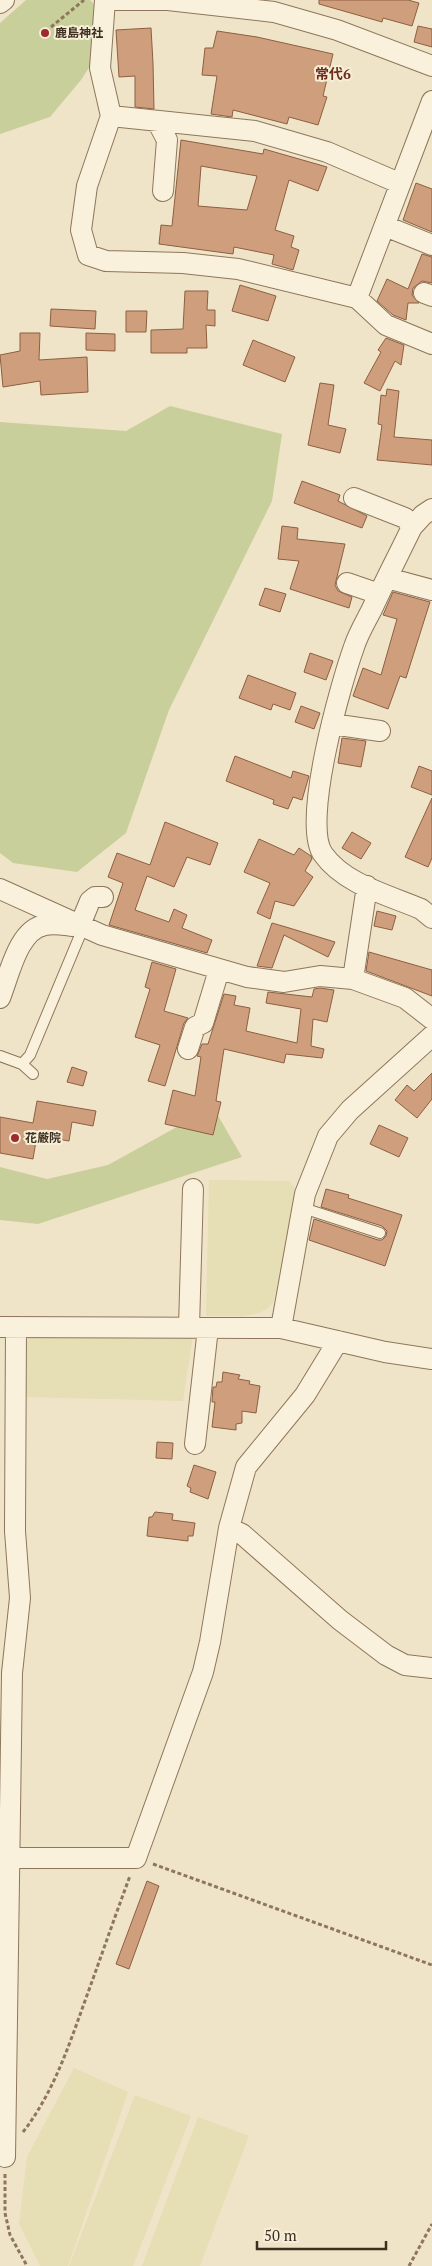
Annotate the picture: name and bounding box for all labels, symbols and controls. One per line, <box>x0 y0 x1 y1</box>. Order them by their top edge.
place label: 鹿島神社 <box>55 25 103 40</box>
marker: 鹿島神社 <box>39 27 51 39</box>
district label: 常代6 <box>315 64 351 83</box>
place label: 花厳院 <box>25 1130 61 1145</box>
marker: 花厳院 <box>9 1132 21 1144</box>
scale bar <box>257 2218 386 2250</box>
text: 50 m <box>264 2225 297 2245</box>

